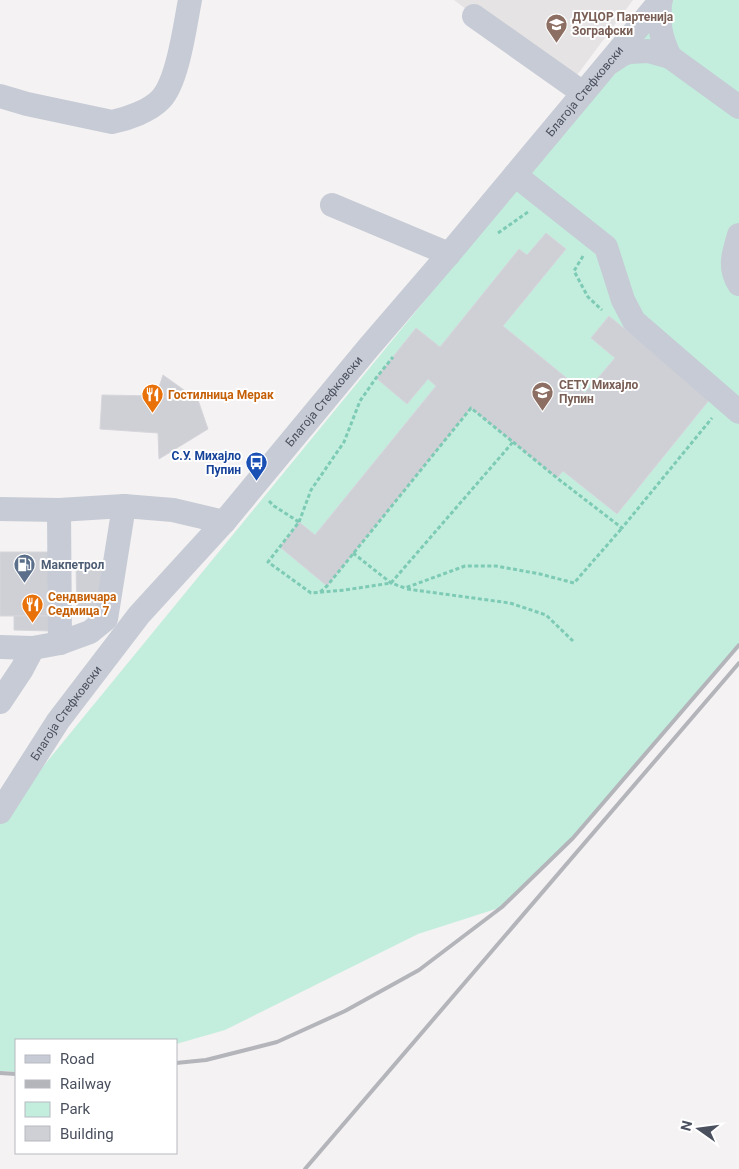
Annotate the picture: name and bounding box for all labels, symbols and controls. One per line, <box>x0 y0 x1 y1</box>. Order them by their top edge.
place label: ДУЦОР Партенија Зографски <box>572 10 674 38</box>
school or university icon: ДУЦОР Партенија Зографски <box>544 12 568 43</box>
street label: Благоја Стефковски <box>543 43 626 139</box>
street label: Благоја Стефковски <box>282 353 366 449</box>
place label: СЕТУ Михајло Пупин <box>559 378 638 406</box>
school or university icon: СЕТУ Михајло Пупин <box>531 380 555 411</box>
restaurant icon: Гостилница Мерак <box>140 383 164 414</box>
place label: Гостилница Мерак <box>168 388 274 402</box>
place label: С.У. Михајло Пупин <box>171 449 241 477</box>
bus stop icon: С.У. Михајло Пупин <box>245 451 269 482</box>
fuel station icon: Макпетрол <box>13 553 37 584</box>
place label: Макпетрол <box>41 558 104 572</box>
place label: Сендвичара Седмица 7 <box>48 590 117 618</box>
restaurant icon: Сендвичара Седмица 7 <box>20 592 44 623</box>
street label: Благоја Стефковски <box>28 663 105 763</box>
legend <box>15 1039 178 1154</box>
text: Road <box>60 1050 94 1068</box>
text: Railway <box>60 1075 111 1093</box>
text: Park <box>60 1100 91 1118</box>
north arrow <box>674 1104 724 1154</box>
text: N <box>677 1119 695 1133</box>
text: Building <box>60 1125 114 1143</box>

